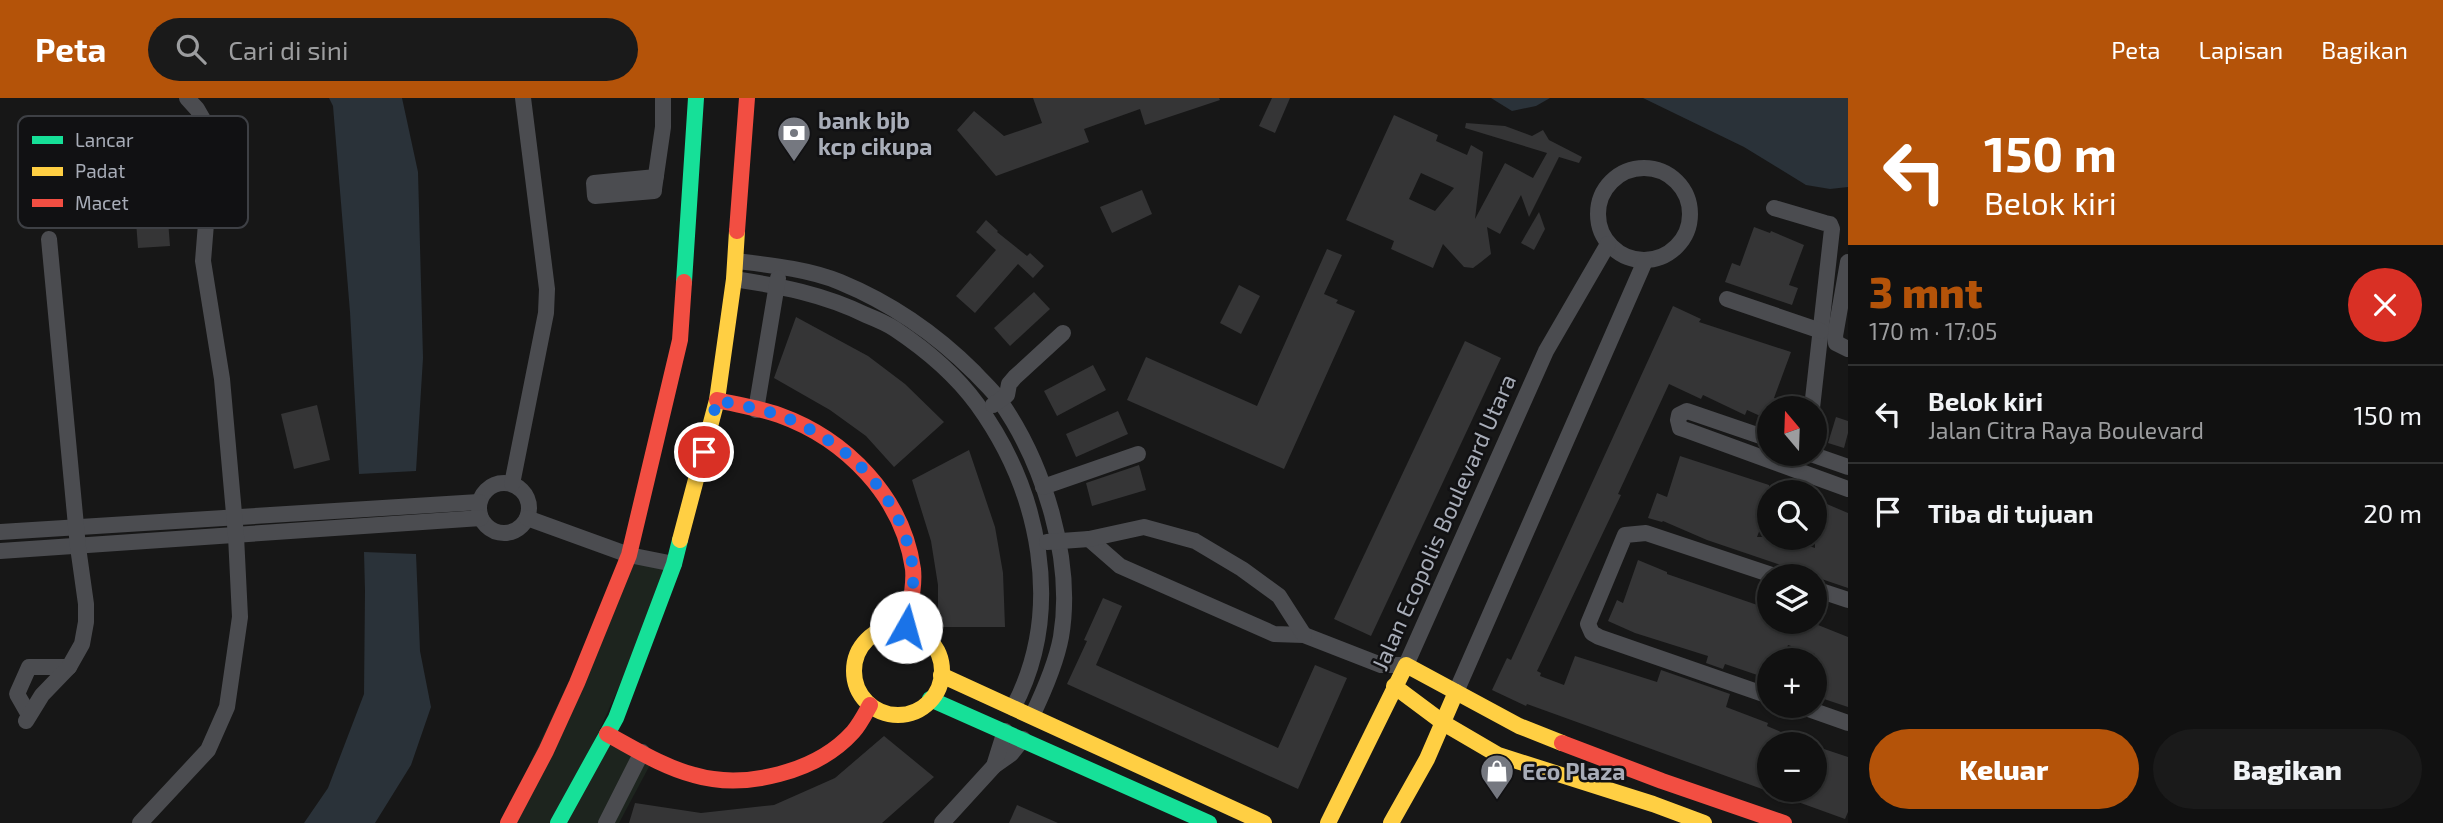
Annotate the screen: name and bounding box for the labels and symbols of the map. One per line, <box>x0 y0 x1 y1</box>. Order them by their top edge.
place label: bank bjb kcp cikupa <box>818 106 932 160</box>
bank icon: bank bjb kcp cikupa <box>775 114 813 163</box>
legend <box>18 116 248 228</box>
text: Lancar <box>75 128 134 151</box>
text: Padat <box>75 159 125 182</box>
text: Macet <box>75 191 129 214</box>
street label: Jalan Ecopolis Boulevard Utara <box>1365 370 1521 674</box>
north arrow <box>1757 396 1827 466</box>
pin <box>674 422 734 482</box>
position arrow <box>869 590 943 664</box>
shop icon: Eco Plaza <box>1478 752 1516 801</box>
place label: Eco Plaza <box>1522 757 1625 785</box>

